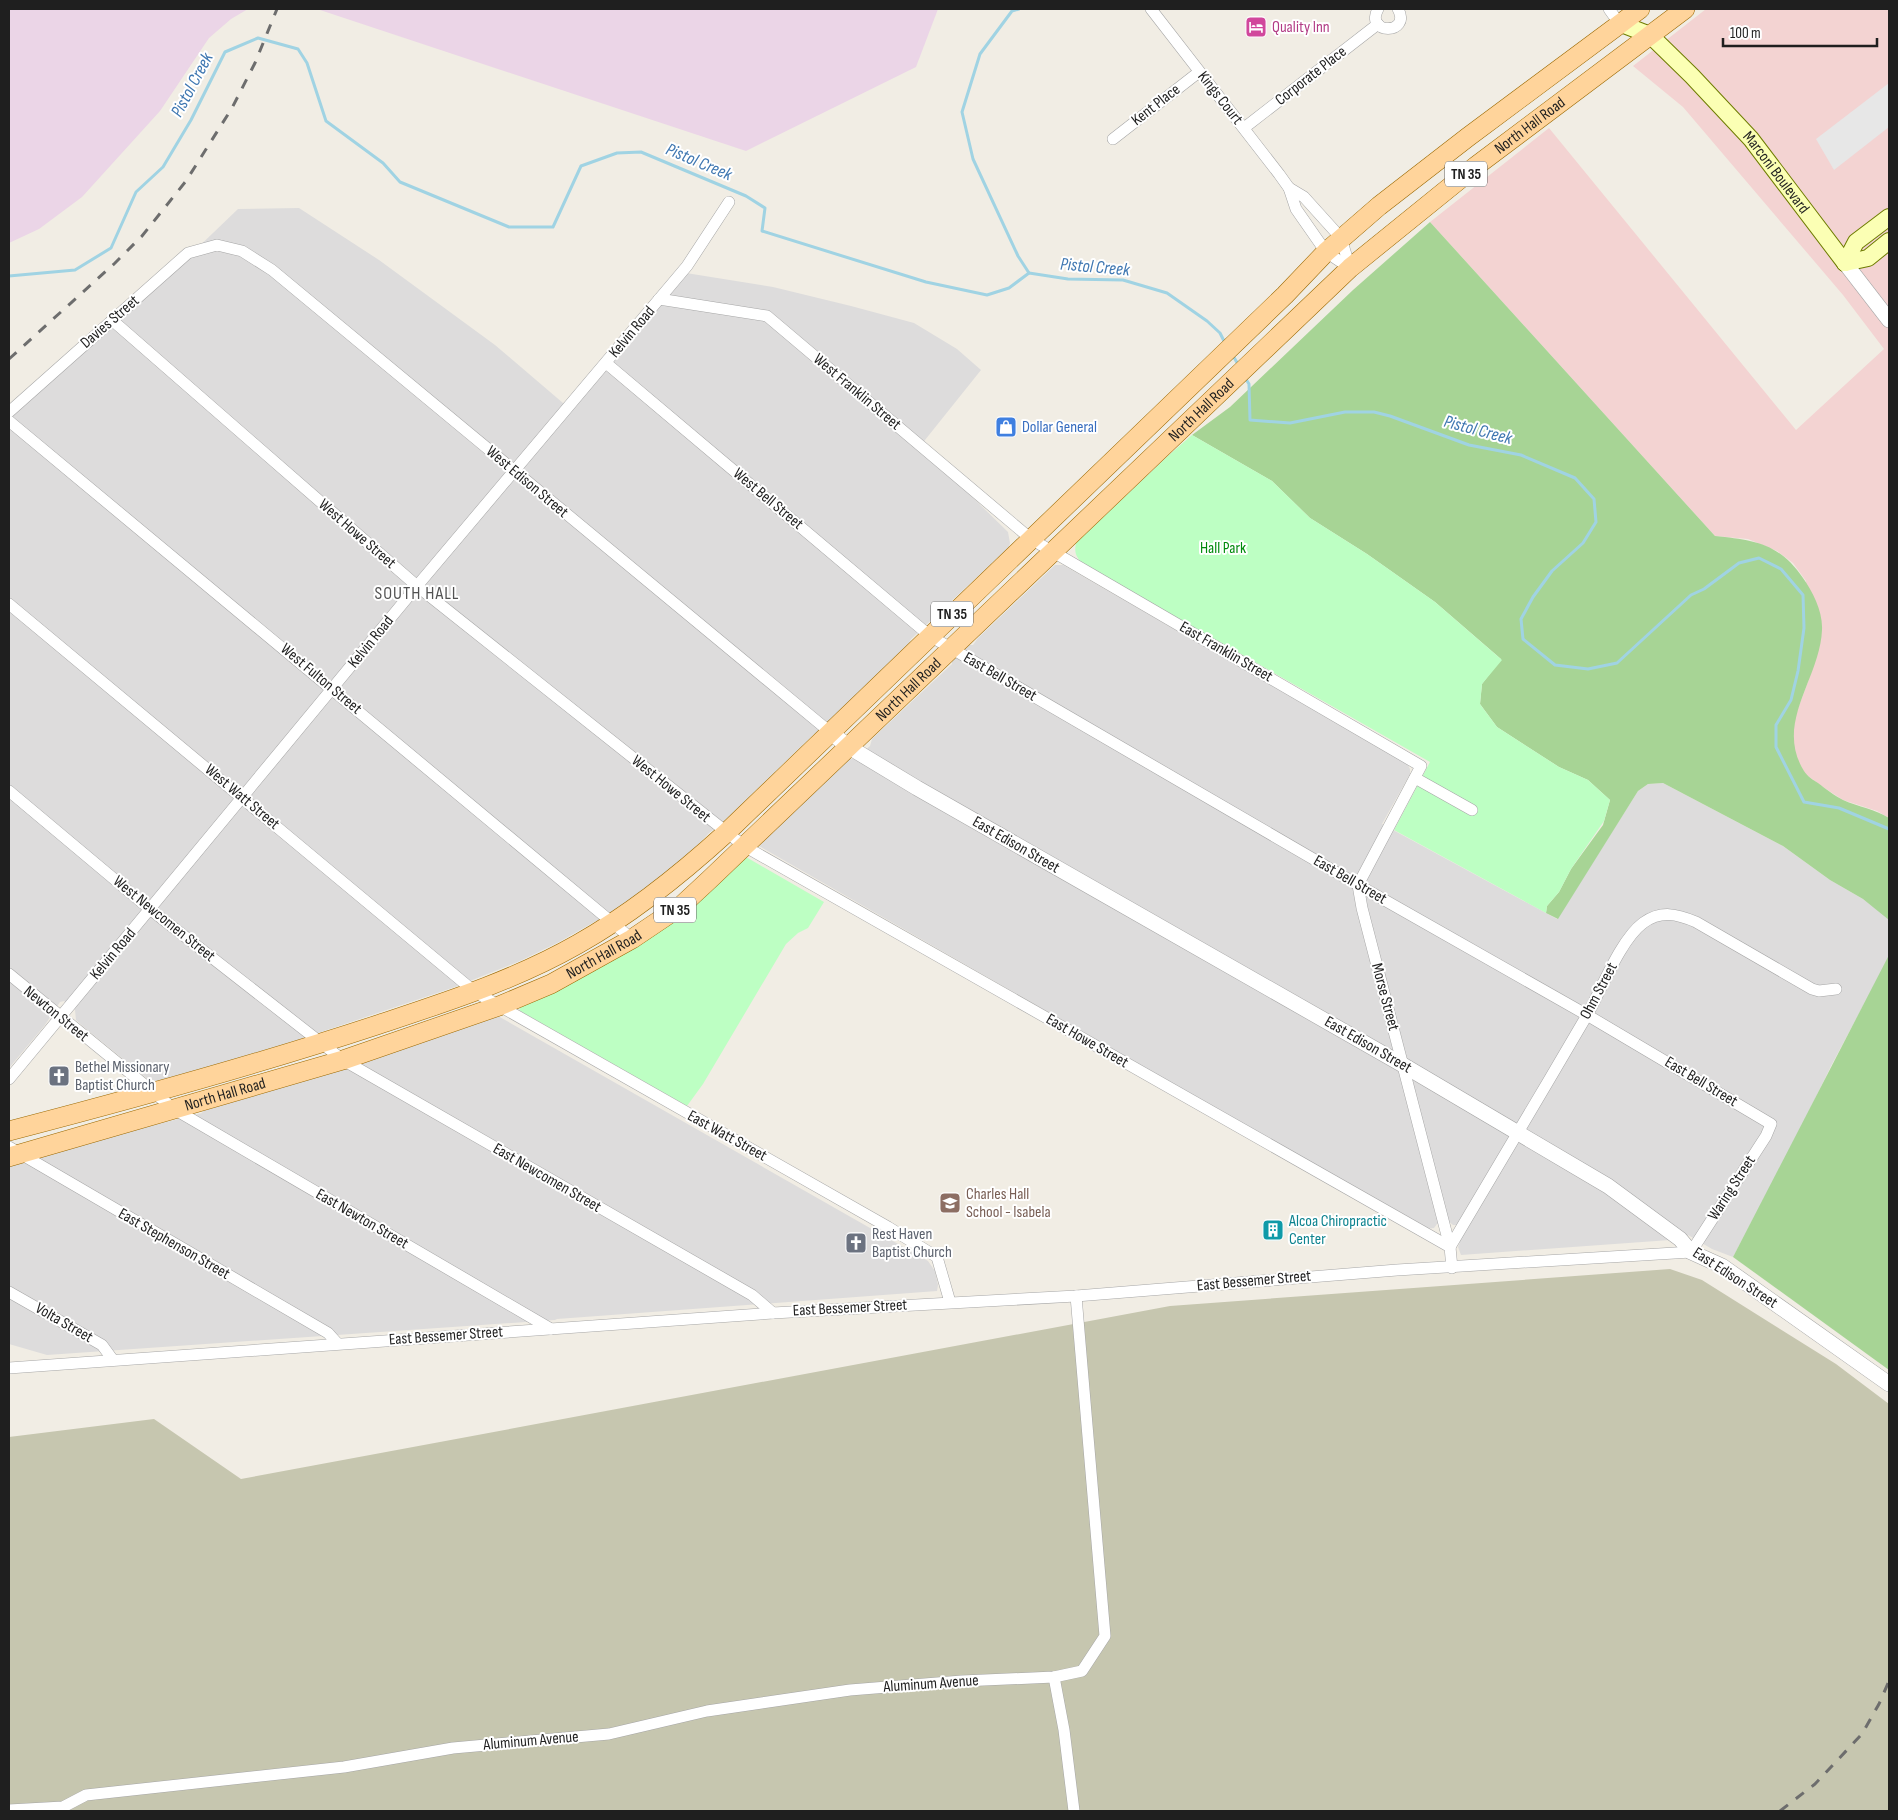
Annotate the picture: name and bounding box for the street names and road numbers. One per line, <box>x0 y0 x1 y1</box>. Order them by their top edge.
street label: Corporate Place <box>1272 42 1350 110</box>
street label: Kings Court <box>1193 68 1247 129</box>
street label: Kent Place <box>1128 80 1184 130</box>
street label: North Hall Road <box>1491 93 1569 158</box>
street label: Marconi Boulevard <box>1739 127 1813 217</box>
road number: TN 35 <box>1445 162 1487 186</box>
street label: Davies Street <box>77 291 143 353</box>
street label: Kelvin Road <box>605 302 659 362</box>
street label: West Franklin Street <box>809 350 905 434</box>
street label: North Hall Road <box>1165 374 1238 446</box>
street label: West Edison Street <box>482 442 572 522</box>
street label: West Bell Street <box>729 464 807 534</box>
street label: West Howe Street <box>315 495 400 573</box>
road number: TN 35 <box>931 602 973 626</box>
street label: Kelvin Road <box>344 612 398 672</box>
street label: East Franklin Street <box>1176 618 1276 686</box>
street label: West Fulton Street <box>277 640 365 718</box>
street label: East Bell Street <box>960 648 1040 706</box>
street label: North Hall Road <box>872 654 945 725</box>
street label: West Howe Street <box>628 751 714 827</box>
street label: West Watt Street <box>201 760 283 834</box>
street label: East Edison Street <box>969 812 1063 878</box>
street label: East Bell Street <box>1310 851 1390 909</box>
street label: West Newcomen Street <box>109 872 219 966</box>
road number: TN 35 <box>654 898 696 922</box>
street label: Kelvin Road <box>86 924 140 984</box>
street label: North Hall Road <box>563 926 645 983</box>
street label: Ohm Street <box>1576 959 1622 1023</box>
street label: Morse Street <box>1367 961 1403 1033</box>
street label: Newton Street <box>20 982 92 1046</box>
street label: East Howe Street <box>1042 1010 1132 1072</box>
street label: East Edison Street <box>1321 1012 1415 1078</box>
street label: East Bell Street <box>1661 1053 1741 1111</box>
street label: North Hall Road <box>182 1073 268 1115</box>
street label: East Watt Street <box>684 1106 770 1166</box>
street label: East Newcomen Street <box>489 1139 605 1217</box>
street label: Waring Street <box>1704 1152 1760 1224</box>
street label: East Newton Street <box>312 1185 412 1253</box>
street label: East Stephenson Street <box>115 1204 233 1284</box>
street label: East Edison Street <box>1689 1244 1781 1313</box>
street label: East Bessemer Street <box>1196 1267 1312 1295</box>
street label: East Bessemer Street <box>792 1296 908 1320</box>
street label: Volta Street <box>32 1299 96 1347</box>
street label: East Bessemer Street <box>388 1323 504 1349</box>
street label: Aluminum Avenue <box>882 1671 979 1697</box>
street label: Aluminum Avenue <box>482 1727 579 1755</box>

